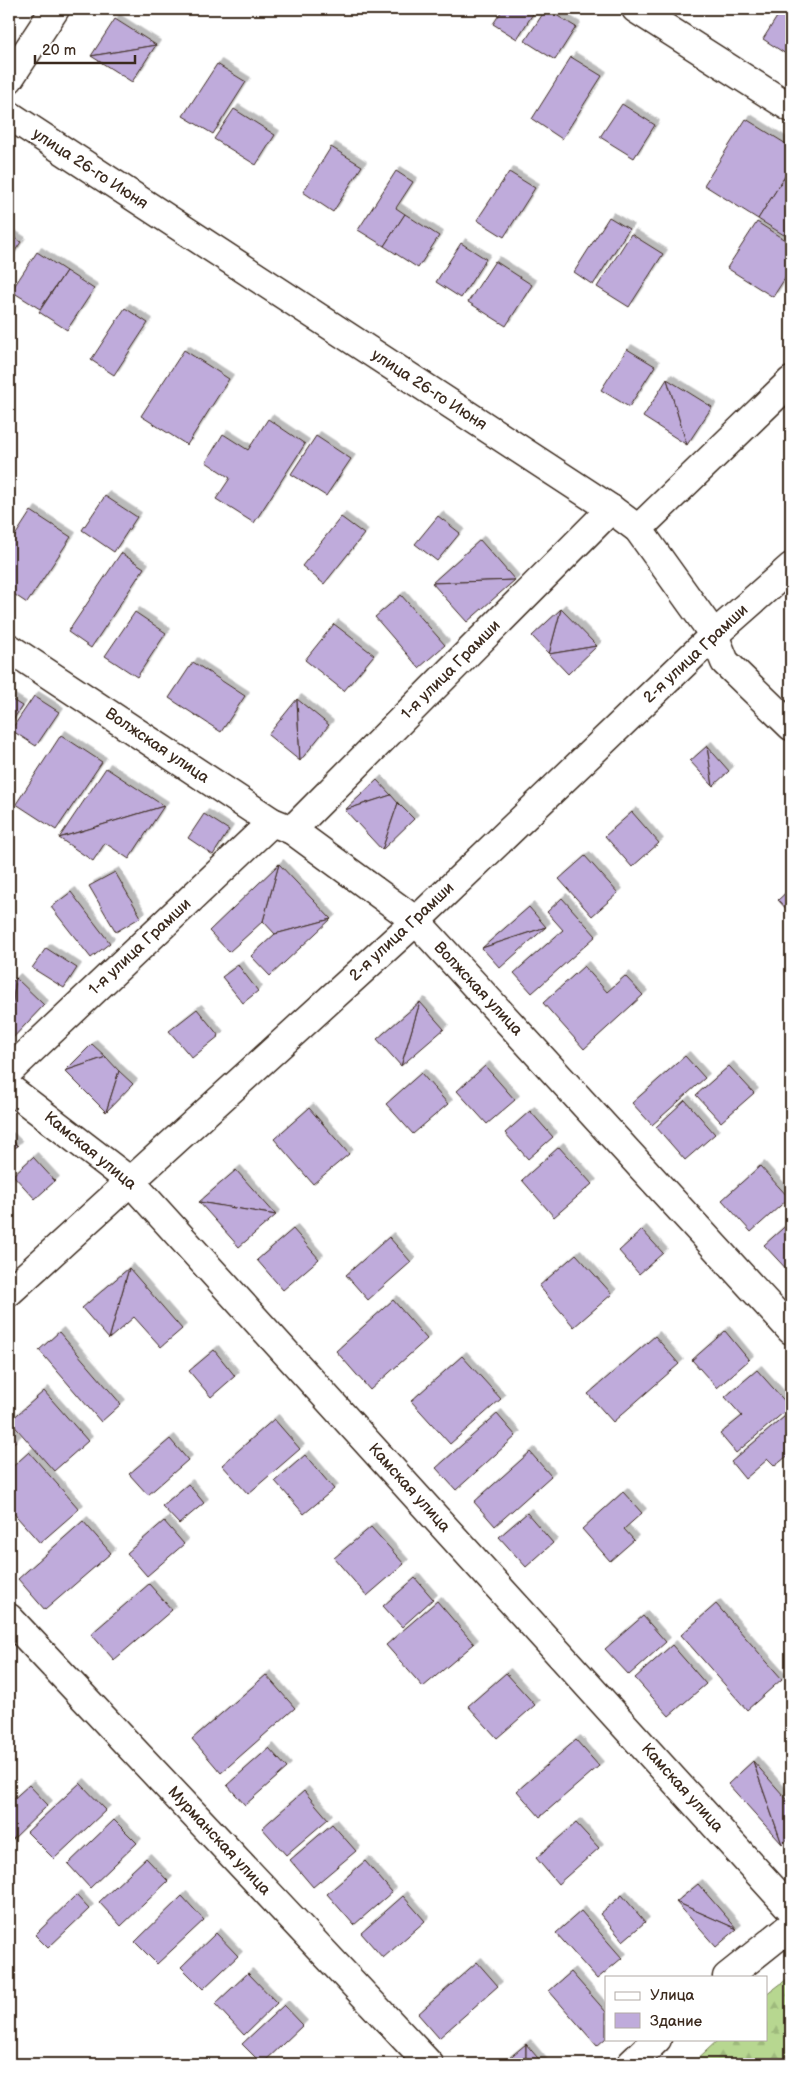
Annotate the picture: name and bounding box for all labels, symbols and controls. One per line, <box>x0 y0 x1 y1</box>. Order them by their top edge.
scale bar <box>35 32 135 64</box>
text: 20 m <box>42 41 76 60</box>
street label: улица 26-го Июня <box>29 125 151 213</box>
street label: улица 26-го Июня <box>368 346 490 434</box>
street label: 2-я улица Грамши <box>640 601 752 707</box>
street label: 1-я улица Грамши <box>397 616 505 724</box>
street label: Волжская улица <box>101 704 213 788</box>
street label: 2-я улица Грамши <box>346 879 458 985</box>
street label: 1-я улица Грамши <box>85 895 195 999</box>
street label: Волжская улица <box>430 938 527 1040</box>
street label: Камская улица <box>40 1108 140 1194</box>
street label: Камская улица <box>364 1440 454 1537</box>
street label: Камская улица <box>637 1740 727 1837</box>
street label: Мурманская улица <box>164 1783 275 1900</box>
legend <box>605 1976 768 2040</box>
text: Улица <box>650 1986 695 2005</box>
text: Здание <box>650 2012 702 2031</box>

